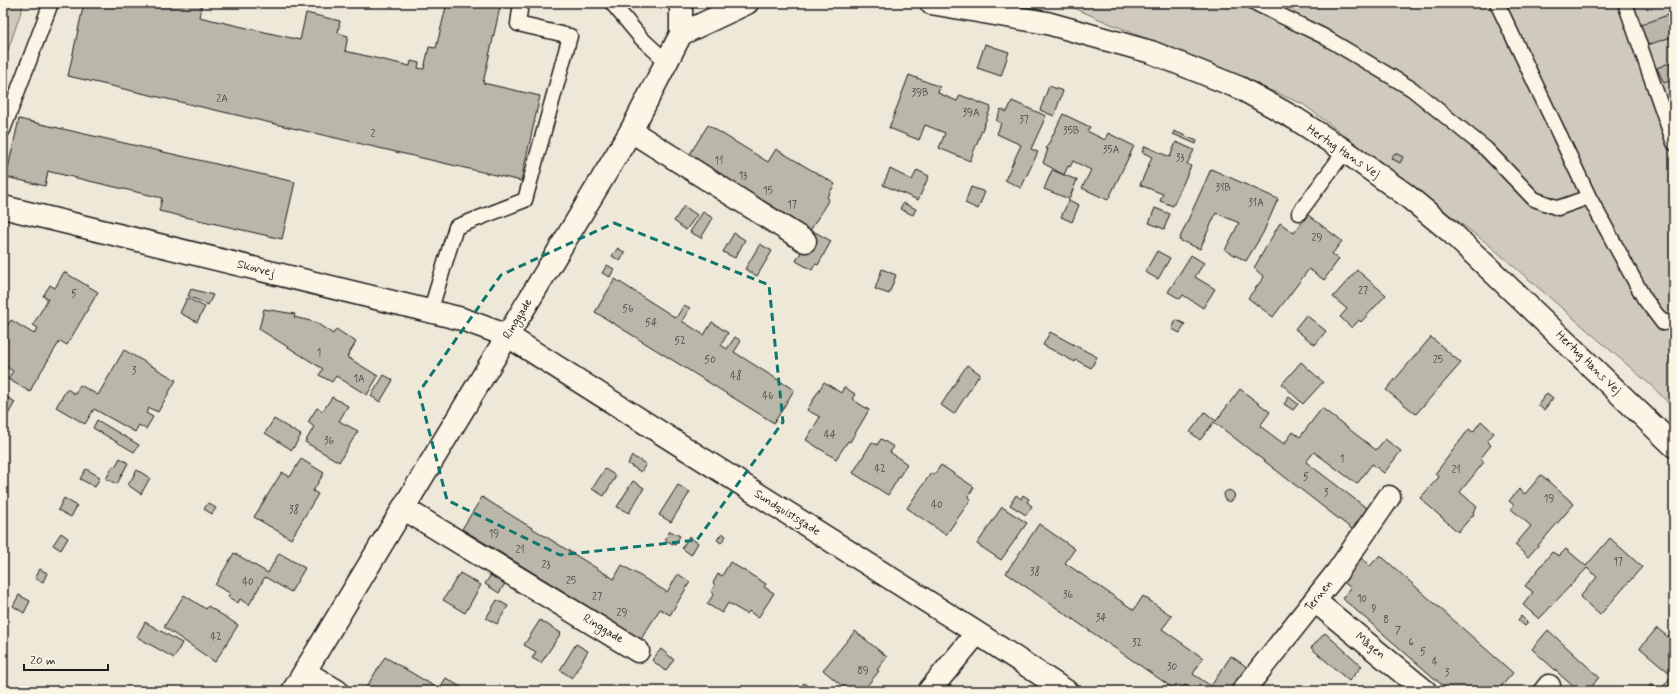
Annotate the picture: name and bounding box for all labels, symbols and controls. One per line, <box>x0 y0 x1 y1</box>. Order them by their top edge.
house number: 39B <box>912 87 928 100</box>
house number: 2A <box>216 93 228 106</box>
house number: 39A <box>962 107 980 120</box>
house number: 37 <box>1019 114 1029 127</box>
street label: Hertug Hans Vej <box>1303 121 1383 183</box>
house number: 35B <box>1063 125 1079 138</box>
house number: 2 <box>371 128 376 141</box>
house number: 35A <box>1103 144 1119 157</box>
house number: 33 <box>1176 152 1184 165</box>
house number: 11 <box>715 155 723 168</box>
house number: 13 <box>739 170 747 183</box>
house number: 31B <box>1215 182 1231 195</box>
house number: 15 <box>763 185 773 198</box>
house number: 31A <box>1248 197 1264 210</box>
house number: 17 <box>787 199 797 212</box>
house number: 29 <box>1312 232 1322 245</box>
street label: Skovvej <box>235 257 277 281</box>
house number: 27 <box>1358 285 1368 298</box>
house number: 5 <box>71 288 77 301</box>
street label: Ringgade <box>500 295 537 342</box>
house number: 56 <box>622 303 634 316</box>
house number: 54 <box>645 317 657 330</box>
street label: Hertug Hans Vej <box>1552 328 1624 398</box>
house number: 52 <box>674 335 686 348</box>
house number: 1 <box>317 347 321 360</box>
house number: 50 <box>704 354 716 367</box>
house number: 25 <box>1433 354 1443 367</box>
house number: 3 <box>132 365 137 378</box>
house number: 48 <box>730 369 742 383</box>
house number: 1A <box>353 373 365 386</box>
house number: 46 <box>762 390 774 403</box>
house number: 44 <box>824 429 836 442</box>
house number: 36 <box>324 435 334 448</box>
house number: 1 <box>1340 453 1344 466</box>
house number: 42 <box>874 463 886 476</box>
house number: 21 <box>1451 464 1461 477</box>
house number: 5 <box>1303 471 1309 484</box>
street label: Sundquistsgade <box>750 486 823 541</box>
house number: 3 <box>1324 487 1329 500</box>
house number: 19 <box>1544 493 1554 506</box>
house number: 40 <box>931 499 943 512</box>
house number: 38 <box>289 503 299 517</box>
house number: 19 <box>489 528 499 541</box>
house number: 21 <box>515 544 525 557</box>
house number: 17 <box>1613 556 1623 569</box>
house number: 23 <box>541 559 551 572</box>
house number: 38 <box>1030 565 1040 579</box>
house number: 25 <box>566 575 576 588</box>
house number: 40 <box>242 576 254 589</box>
street label: Ternen <box>1302 577 1336 615</box>
house number: 36 <box>1063 589 1073 602</box>
house number: 27 <box>592 591 602 604</box>
house number: 10 <box>1357 593 1367 606</box>
house number: 9 <box>1372 603 1377 616</box>
house number: 29 <box>617 607 627 620</box>
street label: Ringgade <box>580 611 627 648</box>
house number: 34 <box>1096 612 1106 625</box>
house number: 8 <box>1383 614 1389 627</box>
house number: 7 <box>1395 625 1401 638</box>
street label: Mågen <box>1352 629 1388 663</box>
house number: 42 <box>210 631 222 644</box>
house number: 6 <box>1408 636 1414 649</box>
house number: 32 <box>1132 637 1142 650</box>
scale bar <box>24 646 108 672</box>
house number: 5 <box>1420 646 1426 659</box>
text: 20 m <box>30 653 56 669</box>
house number: 4 <box>1432 656 1438 669</box>
house number: 30 <box>1167 661 1177 674</box>
house number: 89 <box>857 665 869 678</box>
house number: 3 <box>1445 667 1450 680</box>

